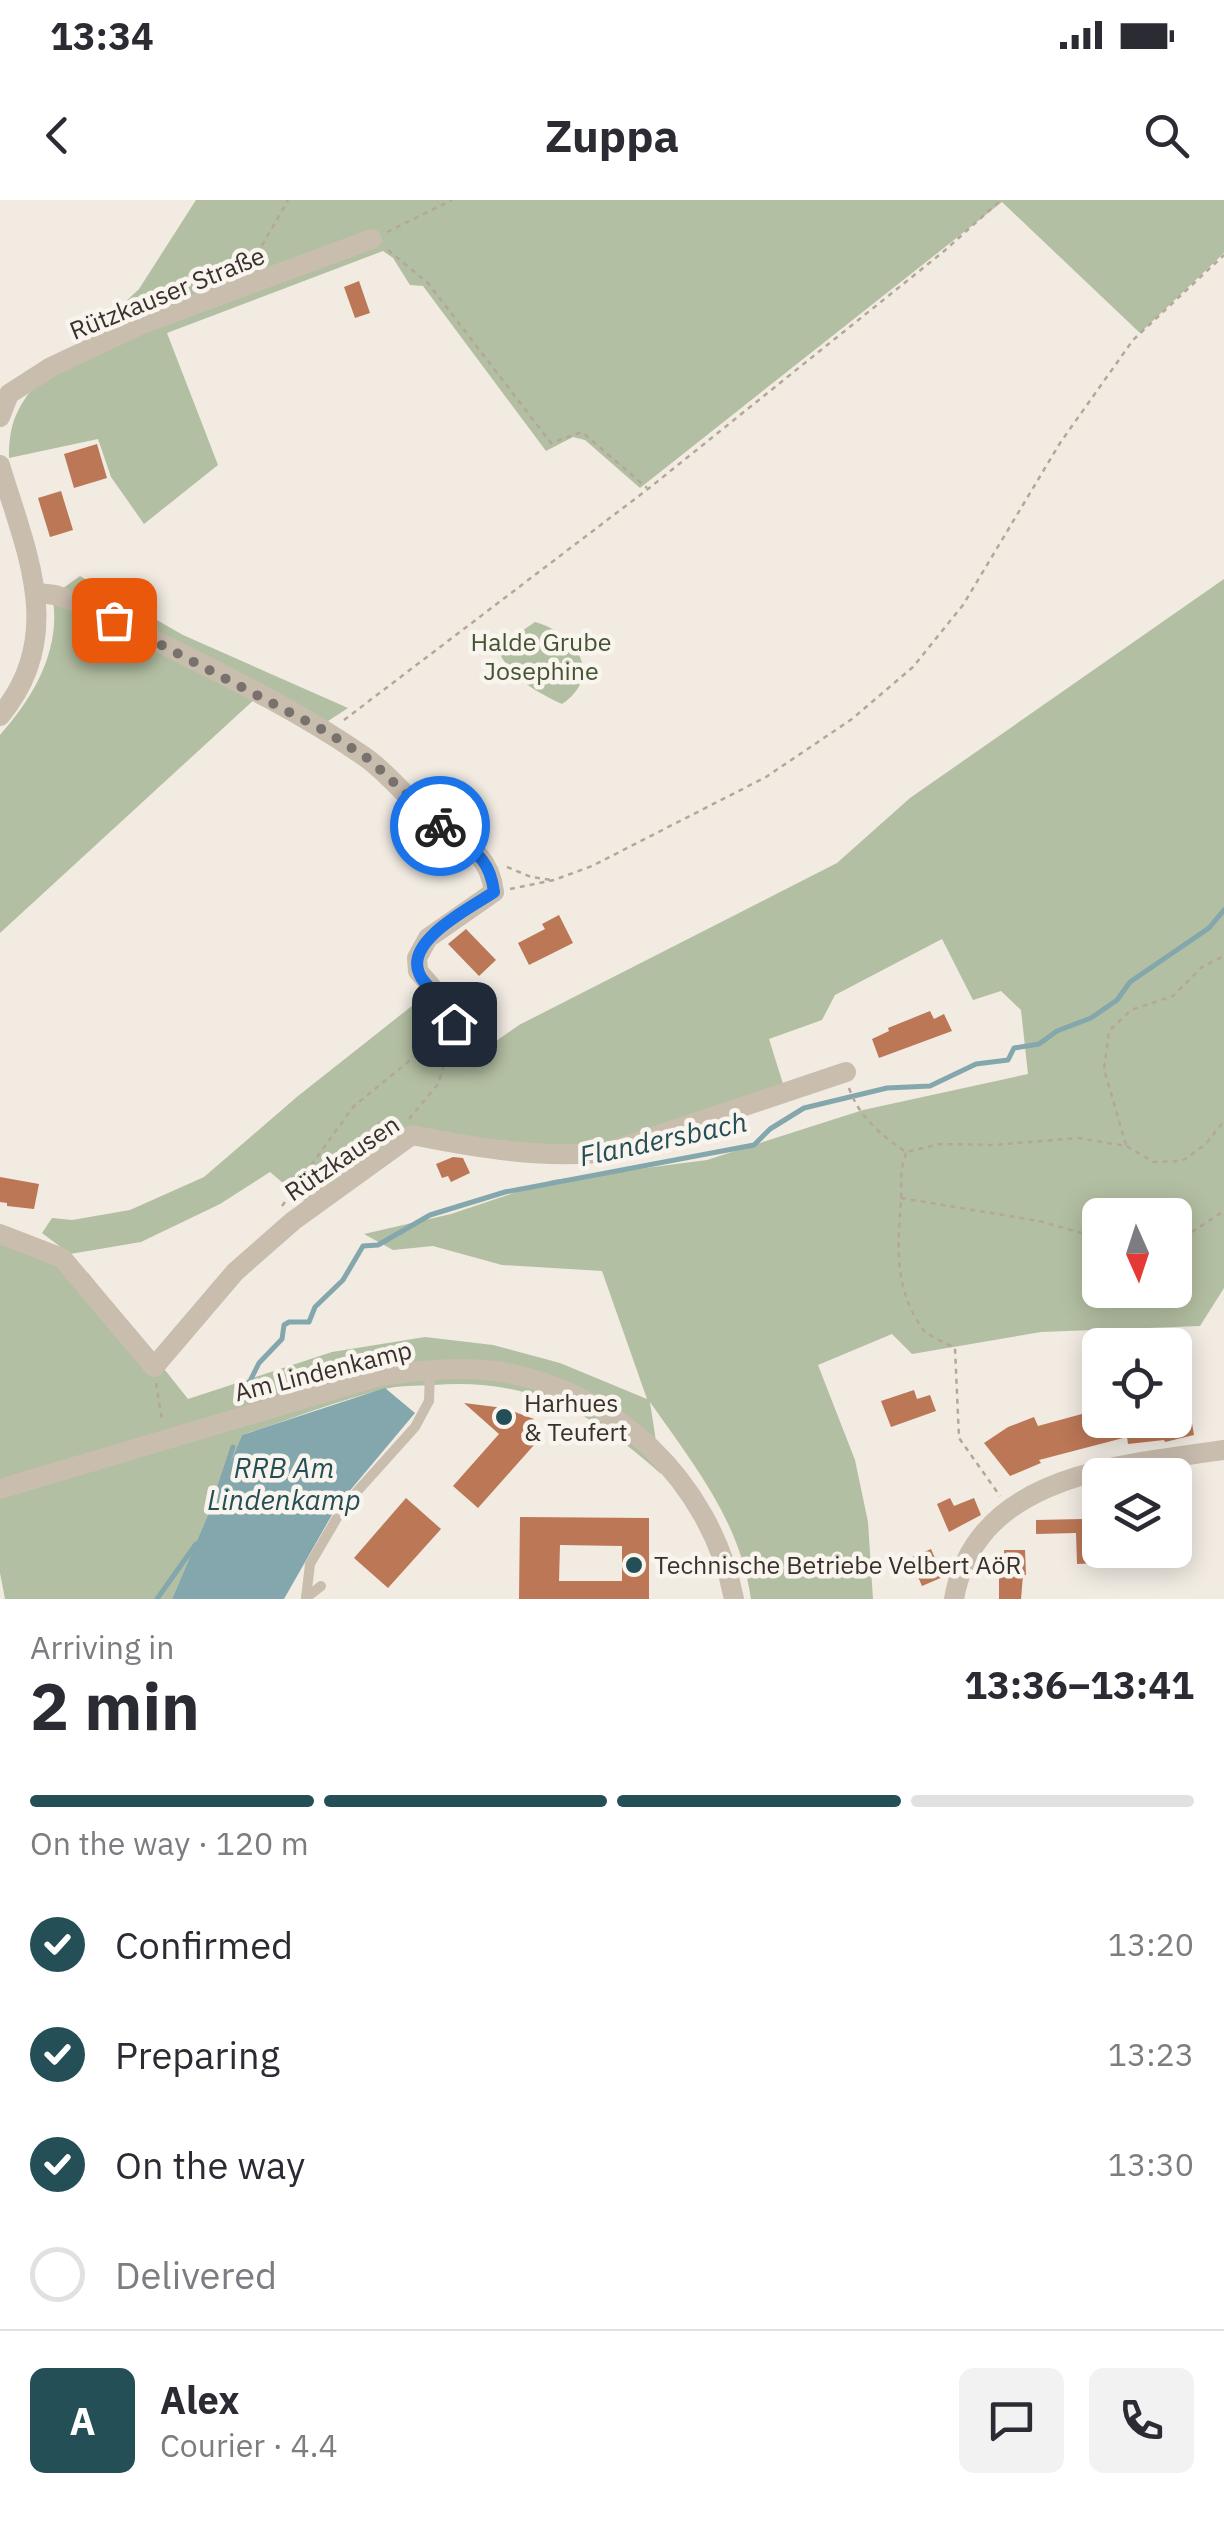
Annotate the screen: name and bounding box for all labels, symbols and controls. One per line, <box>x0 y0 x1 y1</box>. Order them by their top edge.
text: 13:34 <box>50 11 154 60</box>
text: Zuppa <box>545 106 679 164</box>
icon: back <box>30 108 85 163</box>
icon: search <box>1139 108 1194 163</box>
street label: Rützkauser Straße <box>64 238 269 347</box>
pin <box>72 578 157 663</box>
icon: bag <box>87 593 142 648</box>
park label: Halde Grube Josephine <box>471 625 611 687</box>
courier <box>390 776 490 876</box>
icon: bike <box>413 799 468 854</box>
pin <box>412 982 497 1067</box>
icon: home <box>427 997 482 1052</box>
water label: Flandersbach <box>576 1103 750 1174</box>
street label: Rützkausen <box>278 1107 405 1208</box>
north arrow <box>1082 1198 1192 1308</box>
map controls <box>1082 1198 1192 1568</box>
button: locate <box>1082 1328 1192 1438</box>
street label: Am Lindenkamp <box>231 1333 415 1409</box>
place label: Harhues & Teufert <box>524 1386 628 1448</box>
marker: Harhues & Teufert <box>493 1406 515 1428</box>
water label: RRB Am Lindenkamp <box>207 1449 361 1518</box>
button: layers <box>1082 1458 1192 1568</box>
place label: Technische Betriebe Velbert AöR <box>654 1548 1022 1581</box>
marker: Technische Betriebe Velbert AöR <box>623 1554 645 1576</box>
text: Arriving in <box>30 1626 175 1668</box>
text: 13:36–13:41 <box>964 1660 1194 1709</box>
text: 2 min <box>30 1663 200 1748</box>
text: On the way · 120 m <box>30 1822 309 1864</box>
icon: check <box>30 1917 85 1972</box>
text: Confirmed <box>115 1920 293 1969</box>
text: 13:20 <box>1108 1923 1194 1965</box>
icon: check <box>30 2027 85 2082</box>
text: Preparing <box>115 2030 280 2079</box>
text: 13:23 <box>1108 2033 1194 2075</box>
icon: check <box>30 2137 85 2192</box>
text: On the way <box>115 2140 305 2189</box>
text: 13:30 <box>1108 2143 1194 2185</box>
text: Delivered <box>115 2250 277 2299</box>
button: chat <box>959 2368 1064 2473</box>
button: phone <box>1089 2368 1194 2473</box>
text: Alex <box>160 2375 240 2424</box>
text: A <box>69 2396 96 2445</box>
text: Courier · 4.4 <box>160 2424 338 2466</box>

